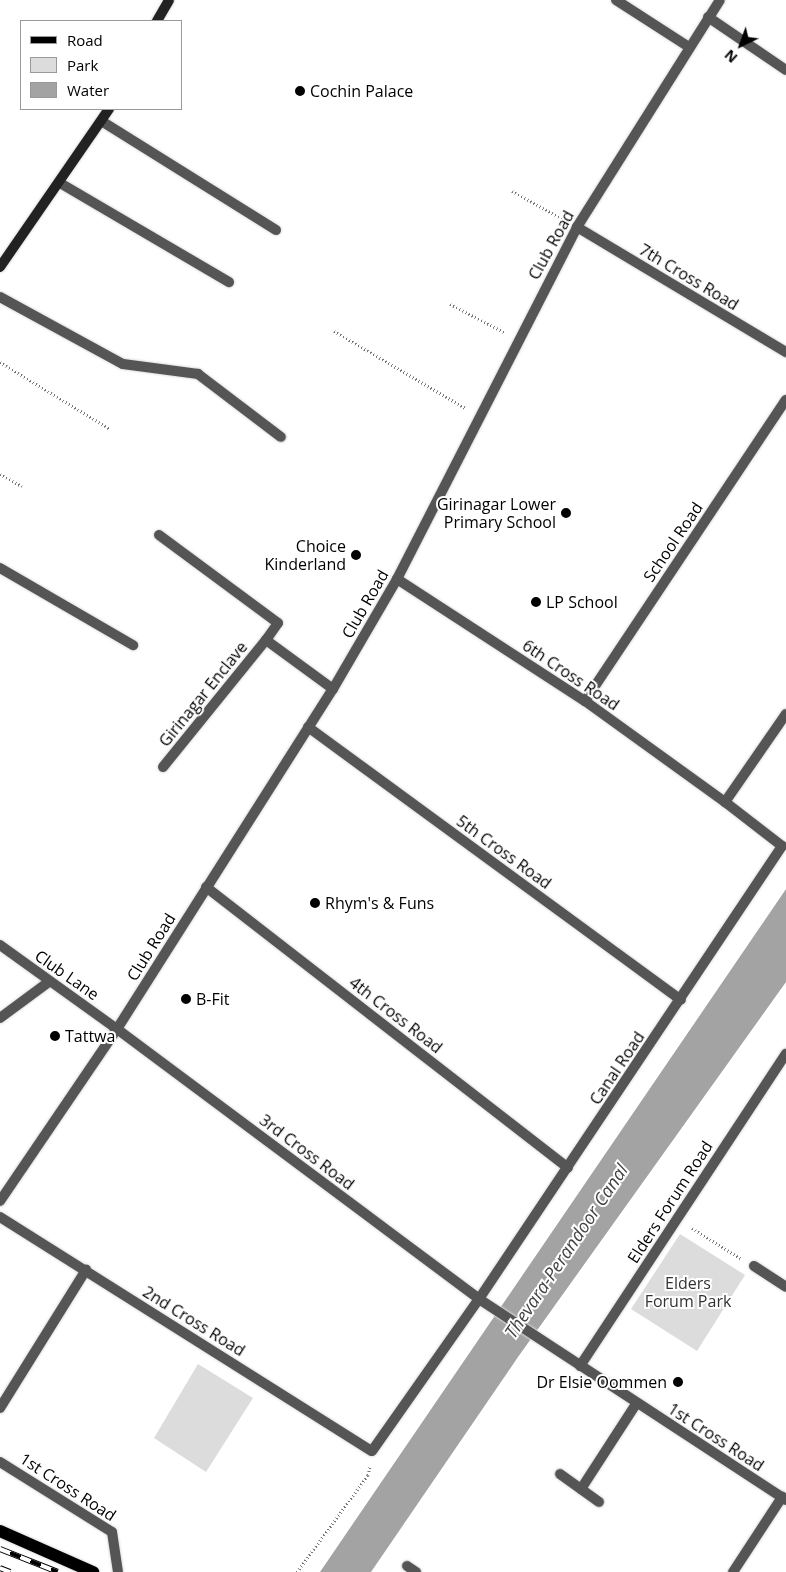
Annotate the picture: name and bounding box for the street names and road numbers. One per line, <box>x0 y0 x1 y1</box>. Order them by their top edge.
street label: Club Road <box>524 207 578 283</box>
street label: 7th Cross Road <box>636 240 742 314</box>
street label: School Road <box>639 499 707 585</box>
street label: Club Road <box>338 566 392 642</box>
street label: 6th Cross Road <box>519 636 623 714</box>
street label: Girinagar Enclave <box>155 638 251 750</box>
street label: 5th Cross Road <box>453 811 555 893</box>
street label: Club Road <box>123 910 179 984</box>
street label: Club Lane <box>31 946 103 1004</box>
street label: 4th Cross Road <box>346 973 446 1057</box>
street label: Canal Road <box>586 1028 648 1108</box>
street label: 3rd Cross Road <box>256 1110 358 1194</box>
street label: Elders Forum Road <box>623 1137 717 1267</box>
street label: 2nd Cross Road <box>139 1282 249 1360</box>
street label: 1st Cross Road <box>664 1399 768 1475</box>
street label: 1st Cross Road <box>16 1449 120 1525</box>

